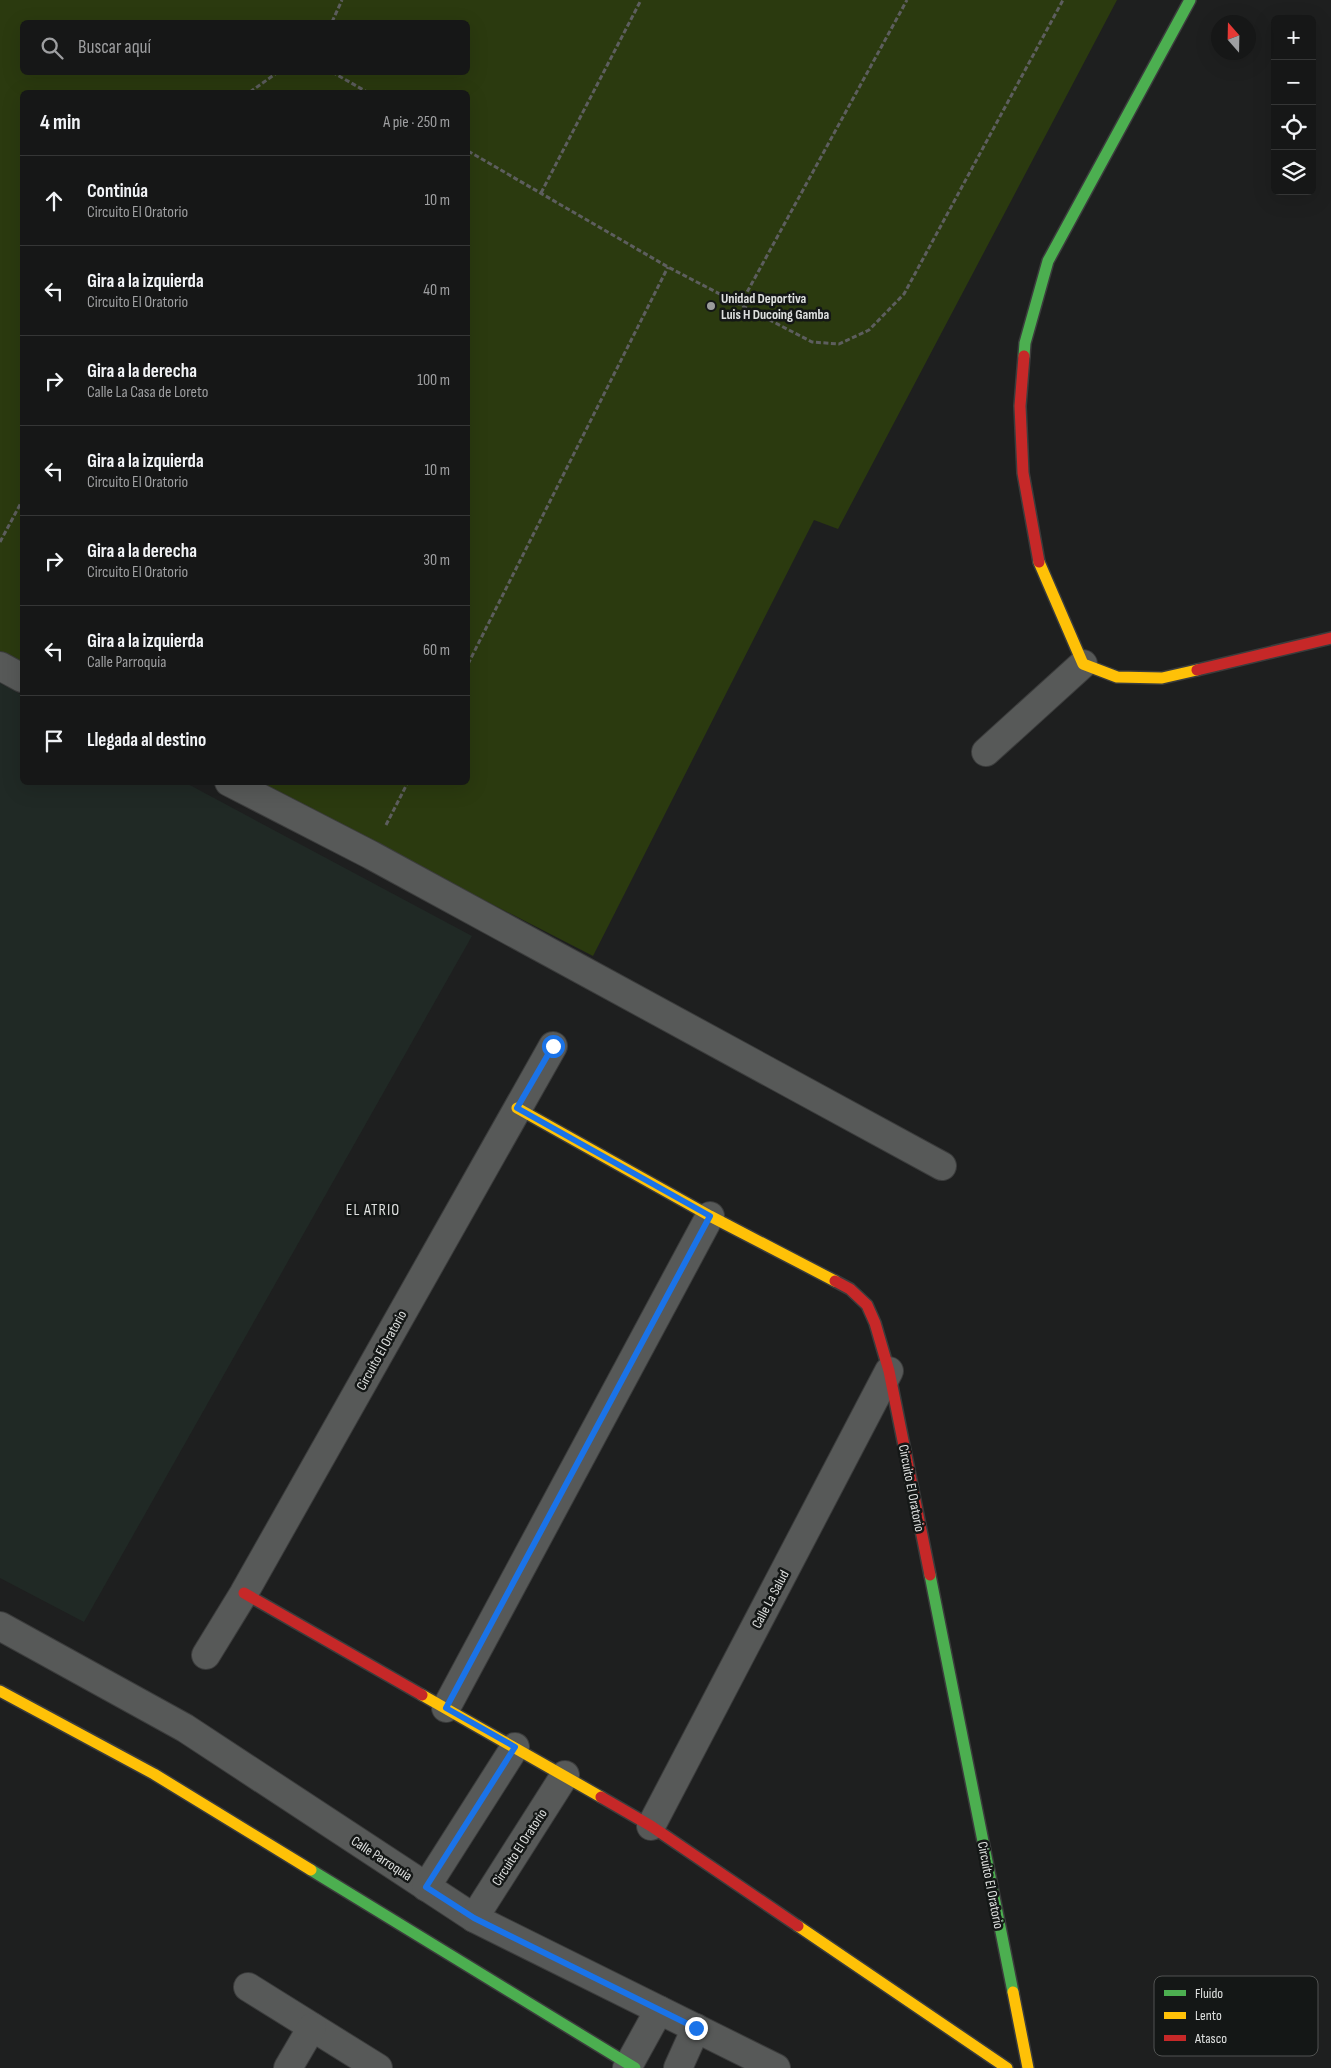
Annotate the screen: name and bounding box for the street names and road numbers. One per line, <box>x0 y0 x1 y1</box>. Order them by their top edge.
street label: Circuito El Oratorio <box>353 1307 410 1393</box>
street label: Circuito El Oratorio <box>895 1443 928 1533</box>
street label: Calle La Salud <box>748 1567 793 1631</box>
street label: Circuito El Oratorio <box>488 1805 551 1889</box>
street label: Calle Parroquia <box>348 1832 415 1884</box>
street label: Circuito El Oratorio <box>974 1840 1007 1930</box>

